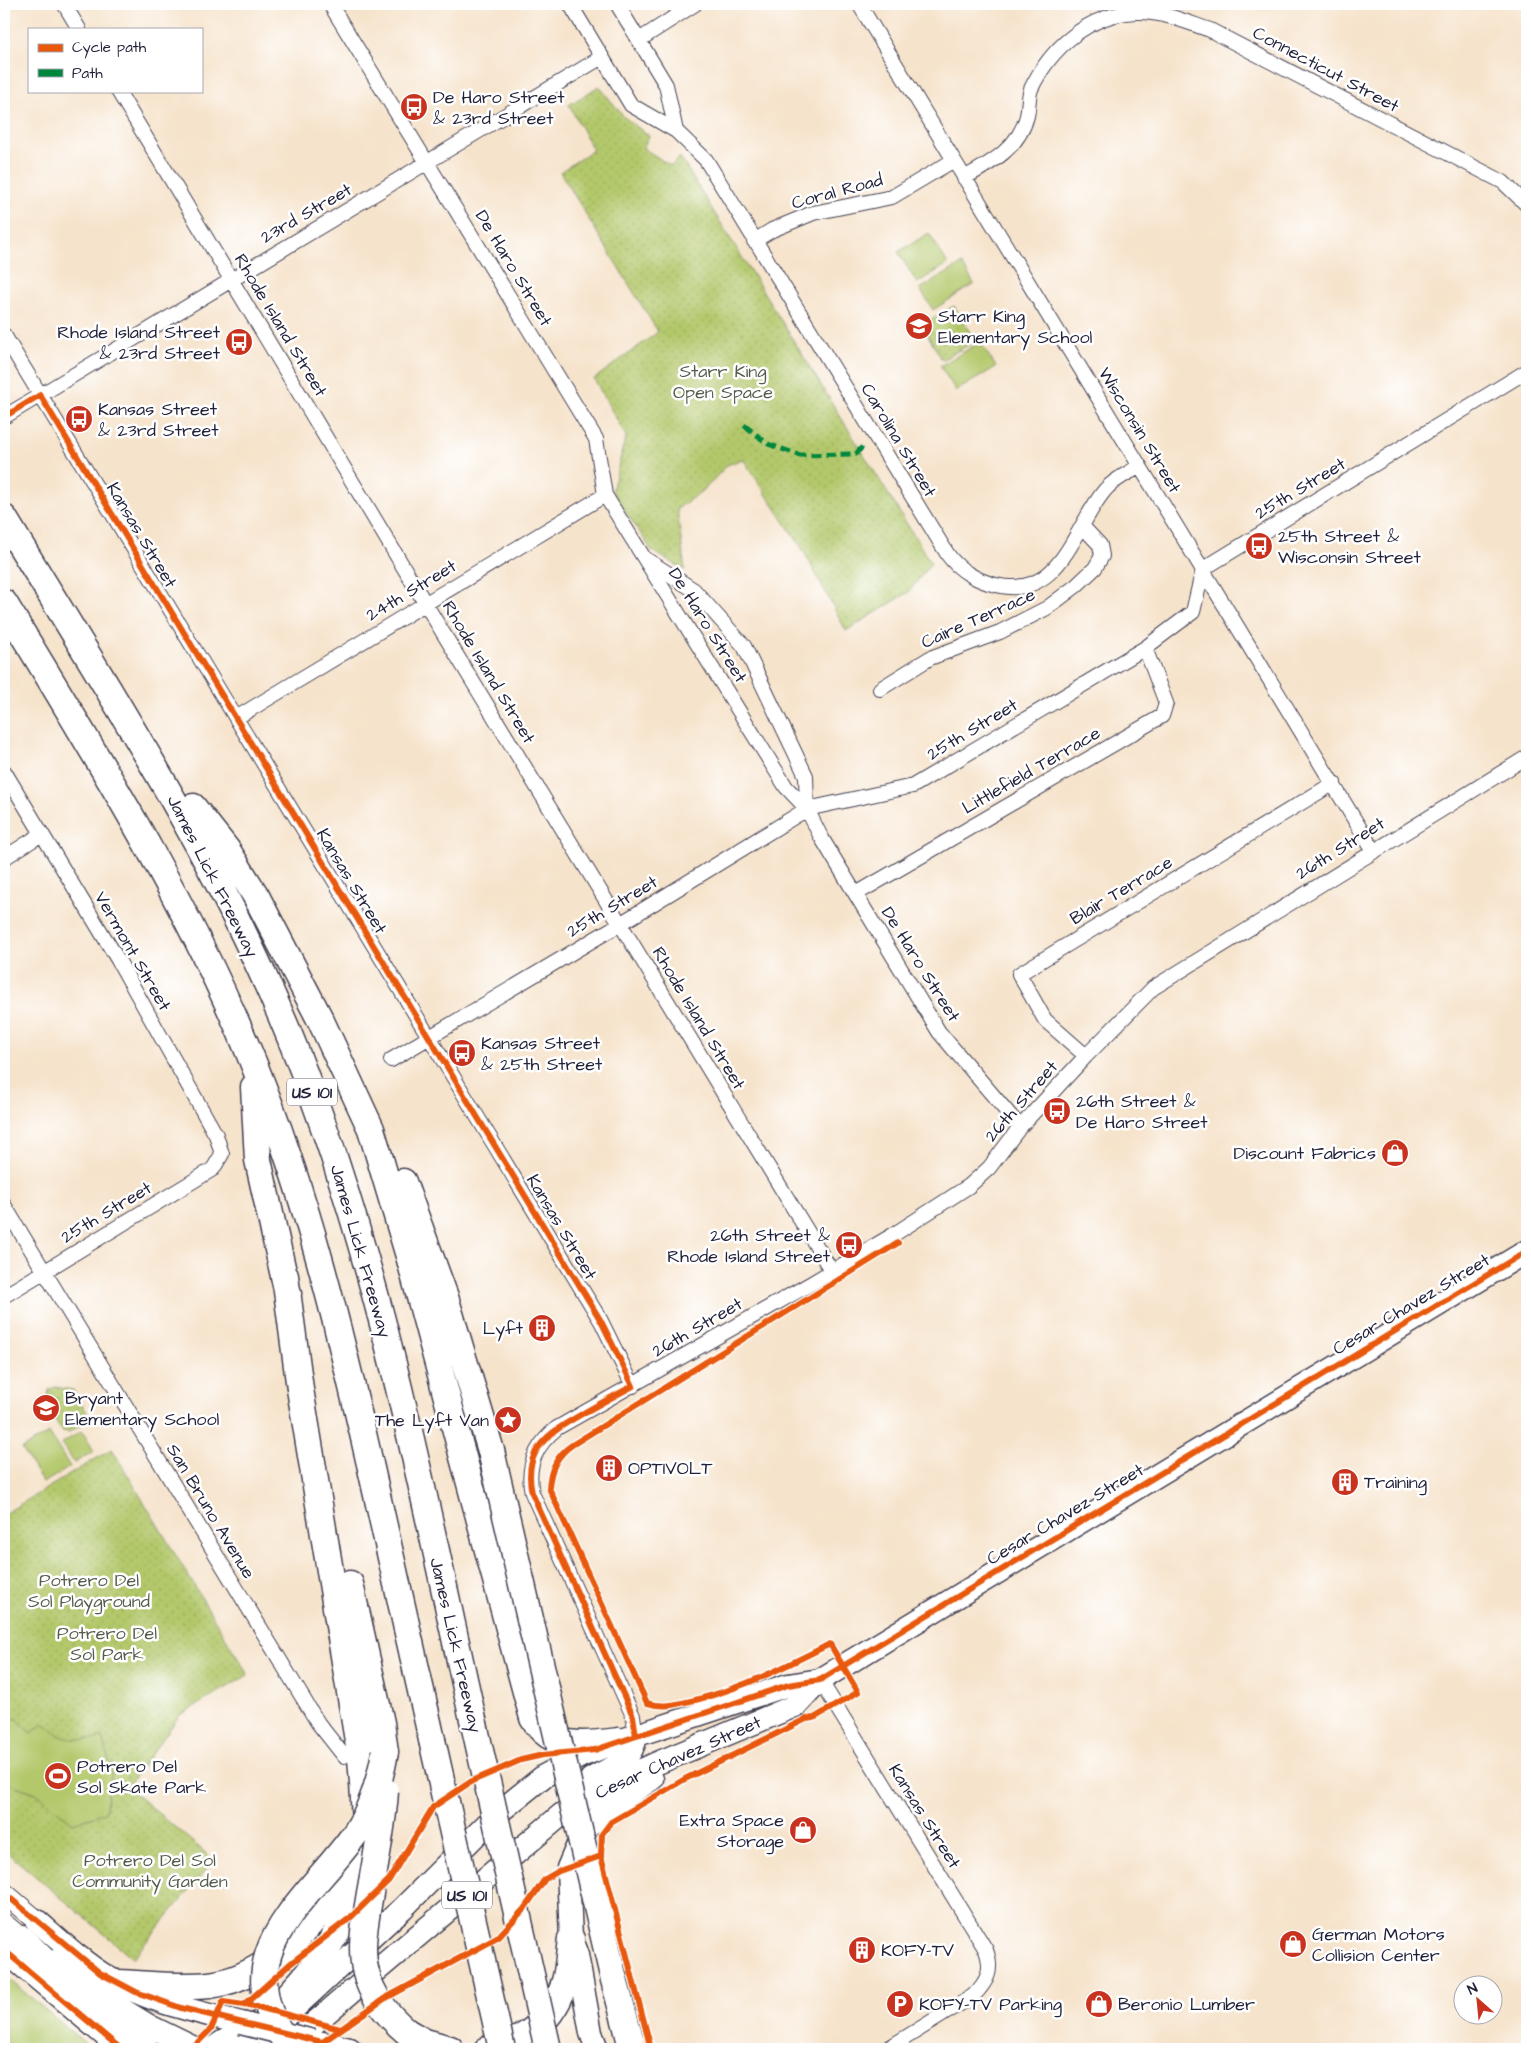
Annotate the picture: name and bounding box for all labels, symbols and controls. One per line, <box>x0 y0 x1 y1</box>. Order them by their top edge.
street label: Connecticut Street <box>1248 20 1404 119</box>
legend <box>28 28 202 92</box>
text: Cycle path <box>72 37 147 59</box>
text: Path <box>72 63 103 84</box>
place label: De Haro Street & 23rd Street <box>433 85 565 131</box>
bus stop icon: De Haro Street & 23rd Street <box>399 92 429 122</box>
street label: Coral Road <box>789 167 885 216</box>
street label: 23rd Street <box>256 177 357 250</box>
street label: De Haro Street <box>469 205 559 332</box>
street label: Rhode Island Street <box>228 249 334 402</box>
place label: Starr King Elementary School <box>938 304 1093 351</box>
school or university icon: Starr King Elementary School <box>904 311 934 341</box>
place label: Rhode Island Street & 23rd Street <box>57 320 221 366</box>
bus stop icon: Rhode Island Street & 23rd Street <box>224 327 254 357</box>
park label: Starr King Open Space <box>673 359 773 405</box>
street label: Wisconsin Street <box>1092 363 1187 498</box>
street label: Carolina Street <box>855 379 943 502</box>
place label: Kansas Street & 23rd Street <box>98 397 219 443</box>
bus stop icon: Kansas Street & 23rd Street <box>64 404 94 434</box>
street label: 25th Street <box>1250 451 1351 525</box>
street label: Kansas Street <box>100 478 183 593</box>
place label: 25th Street & Wisconsin Street <box>1278 524 1421 570</box>
bus stop icon: 25th Street & Wisconsin Street <box>1244 531 1274 561</box>
street label: 24th Street <box>361 553 462 627</box>
street label: De Haro Street <box>662 563 753 688</box>
street label: Caire Terrace <box>917 582 1040 655</box>
street label: Rhode Island Street <box>436 596 542 749</box>
street label: 25th Street <box>922 692 1023 766</box>
street label: Littlefield Terrace <box>958 721 1105 820</box>
street label: James Lick Freeway <box>160 791 264 962</box>
street label: 26th Street <box>1291 811 1390 886</box>
street label: Kansas Street <box>310 824 393 939</box>
street label: Blair Terrace <box>1065 850 1178 931</box>
street label: 25th Street <box>562 869 663 943</box>
street label: Vermont Street <box>88 887 177 1016</box>
street label: De Haro Street <box>875 902 966 1027</box>
street label: Rhode Island Street <box>646 942 752 1095</box>
place label: Kansas Street & 25th Street <box>481 1031 603 1077</box>
bus stop icon: Kansas Street & 25th Street <box>447 1038 477 1068</box>
street label: 26th Street <box>979 1055 1064 1147</box>
road number: US 101 <box>287 1078 337 1106</box>
place label: 26th Street & De Haro Street <box>1076 1089 1208 1135</box>
bus stop icon: 26th Street & De Haro Street <box>1042 1096 1072 1126</box>
shop icon: Discount Fabrics <box>1380 1138 1410 1168</box>
place label: Discount Fabrics <box>1234 1141 1376 1166</box>
street label: James Lick Freeway <box>323 1162 397 1341</box>
street label: Kansas Street <box>520 1170 603 1285</box>
street label: 25th Street <box>56 1175 157 1249</box>
place label: 26th Street & Rhode Island Street <box>667 1223 831 1269</box>
bus stop icon: 26th Street & Rhode Island Street <box>834 1230 864 1260</box>
street label: Cesar Chavez Street <box>1328 1247 1495 1361</box>
street label: 26th Street <box>647 1291 748 1363</box>
building icon: Lyft <box>527 1313 557 1343</box>
place label: Lyft <box>483 1316 524 1342</box>
place label: Bryant Elementary School <box>65 1386 220 1433</box>
school or university icon: Bryant Elementary School <box>31 1393 61 1423</box>
place icon: The Lyft Van <box>493 1405 523 1435</box>
place label: The Lyft Van <box>375 1408 489 1434</box>
street label: San Bruno Avenue <box>160 1439 261 1584</box>
building icon: OPTIVOLT <box>594 1453 624 1483</box>
place label: OPTIVOLT <box>628 1456 713 1481</box>
street label: Cesar Chavez Street <box>982 1457 1149 1571</box>
building icon: Training <box>1330 1467 1360 1497</box>
place label: Training <box>1364 1470 1427 1496</box>
street label: James Lick Freeway <box>422 1555 488 1735</box>
park label: Potrero Del Sol Playground <box>28 1568 150 1615</box>
park label: Potrero Del Sol Park <box>57 1621 157 1667</box>
street label: Cesar Chavez Street <box>591 1709 766 1805</box>
place label: Potrero Del Sol Skate Park <box>77 1754 206 1800</box>
street label: Kansas Street <box>882 1759 967 1874</box>
sports icon: Potrero Del Sol Skate Park <box>43 1761 73 1791</box>
place label: Extra Space Storage <box>679 1808 784 1855</box>
shop icon: Extra Space Storage <box>788 1815 818 1845</box>
park label: Potrero Del Sol Community Garden <box>72 1848 228 1895</box>
road number: US 101 <box>442 1882 492 1908</box>
place label: German Motors Collision Center <box>1312 1922 1445 1968</box>
shop icon: German Motors Collision Center <box>1278 1929 1308 1959</box>
building icon: KOFY-TV <box>847 1935 877 1965</box>
place label: KOFY-TV <box>881 1938 954 1963</box>
north arrow <box>1454 1976 1504 2026</box>
text: N <box>1464 1978 1481 2000</box>
parking icon: KOFY-TV Parking <box>885 1989 915 2019</box>
shop icon: Beronio Lumber <box>1084 1989 1114 2019</box>
place label: KOFY-TV Parking <box>919 1992 1062 2018</box>
place label: Beronio Lumber <box>1118 1992 1255 2017</box>

